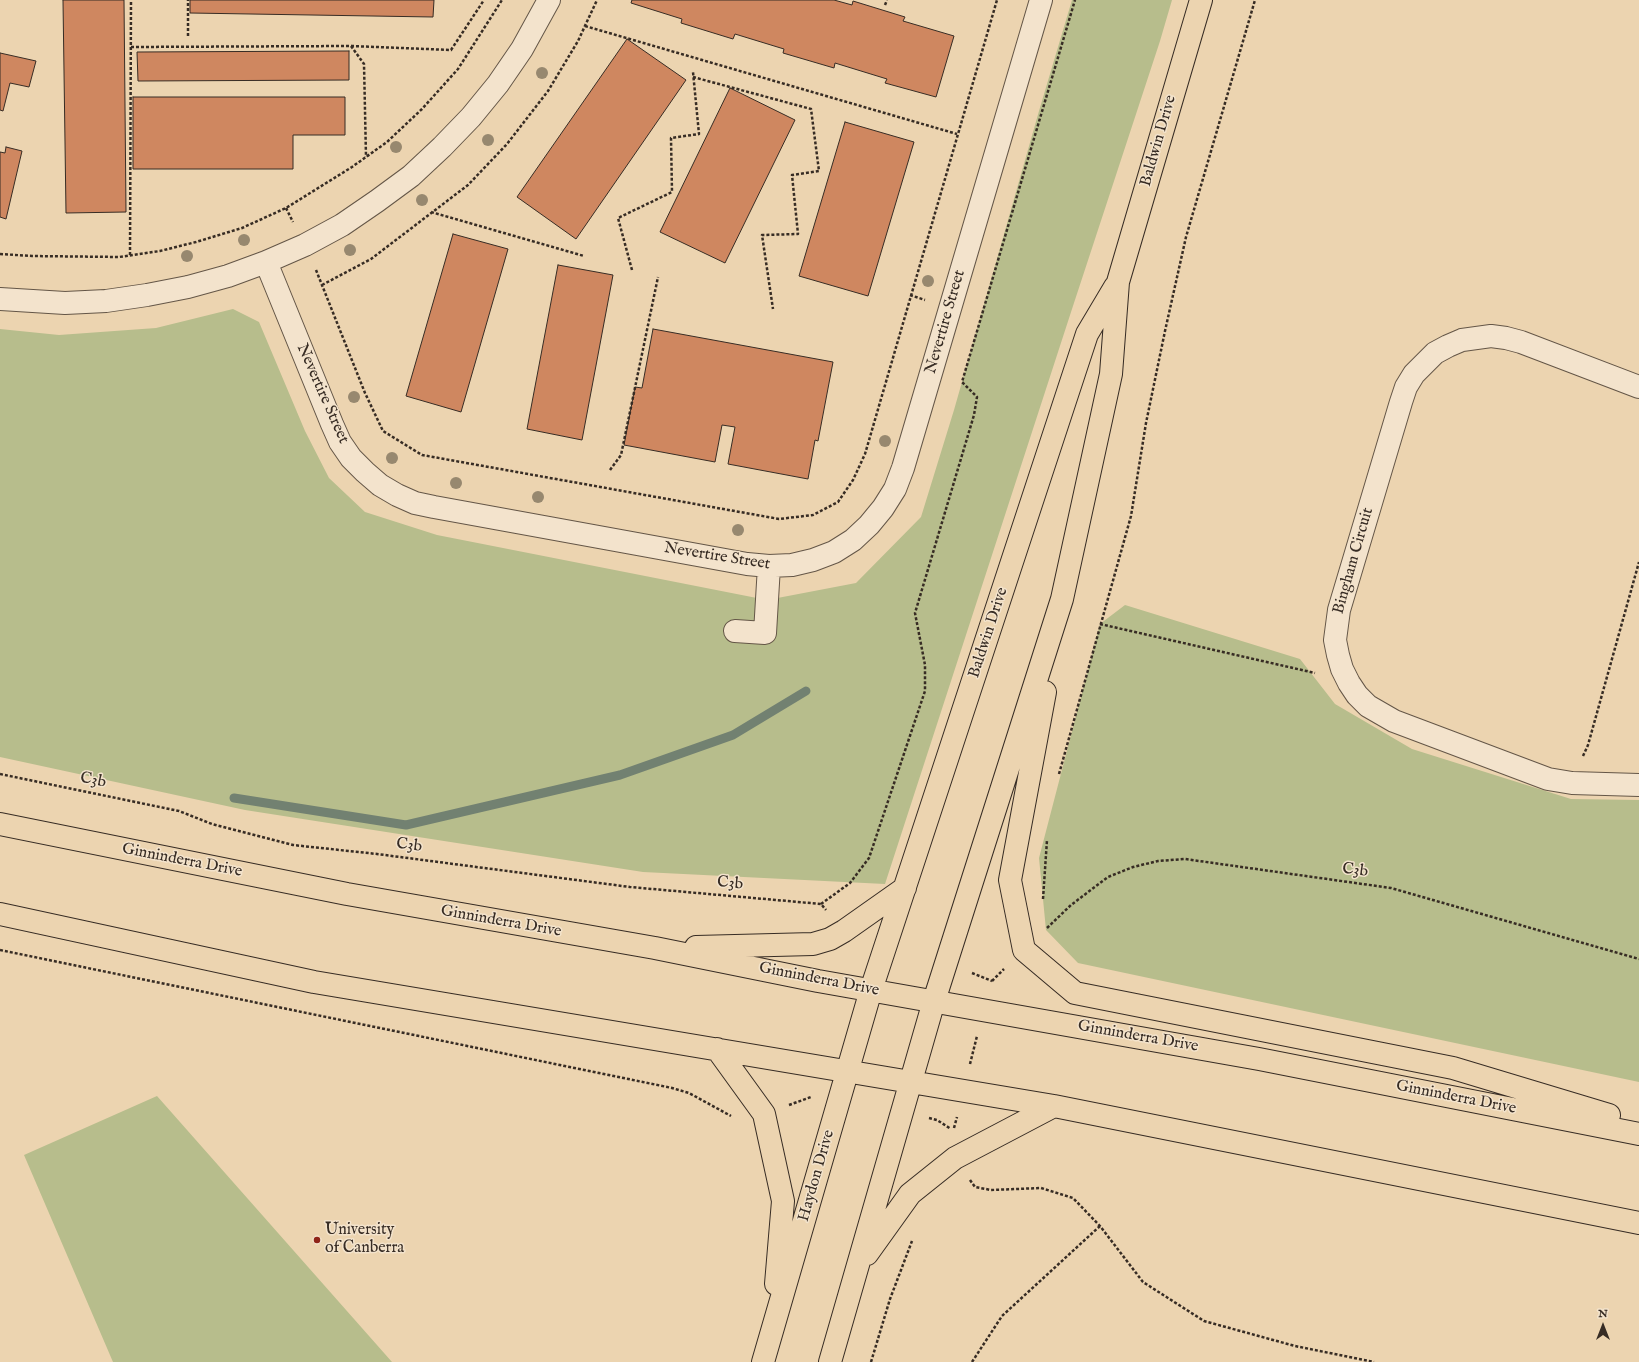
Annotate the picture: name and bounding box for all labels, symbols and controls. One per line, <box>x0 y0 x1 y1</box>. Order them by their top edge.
street label: Baldwin Drive <box>1137 93 1181 189</box>
street label: Nevertire Street <box>922 268 970 376</box>
street label: Nevertire Street <box>291 341 353 447</box>
street label: Bingham Circuit <box>1330 506 1378 616</box>
street label: Nevertire Street <box>663 539 771 575</box>
street label: Baldwin Drive <box>965 585 1013 681</box>
street label: C3b <box>78 769 108 793</box>
street label: C3b <box>395 835 423 857</box>
street label: Ginninderra Drive <box>120 840 244 882</box>
street label: C3b <box>1341 860 1369 882</box>
street label: C3b <box>716 873 744 895</box>
street label: Ginninderra Drive <box>439 902 563 942</box>
street label: Ginninderra Drive <box>757 959 881 1001</box>
street label: Ginninderra Drive <box>1076 1017 1200 1057</box>
street label: Ginninderra Drive <box>1394 1077 1518 1119</box>
street label: Haydon Drive <box>795 1128 839 1224</box>
place label: University of Canberra <box>325 1221 404 1259</box>
marker: University of Canberra <box>312 1235 322 1245</box>
north arrow <box>1583 1306 1623 1346</box>
text: N <box>1598 1307 1608 1321</box>

